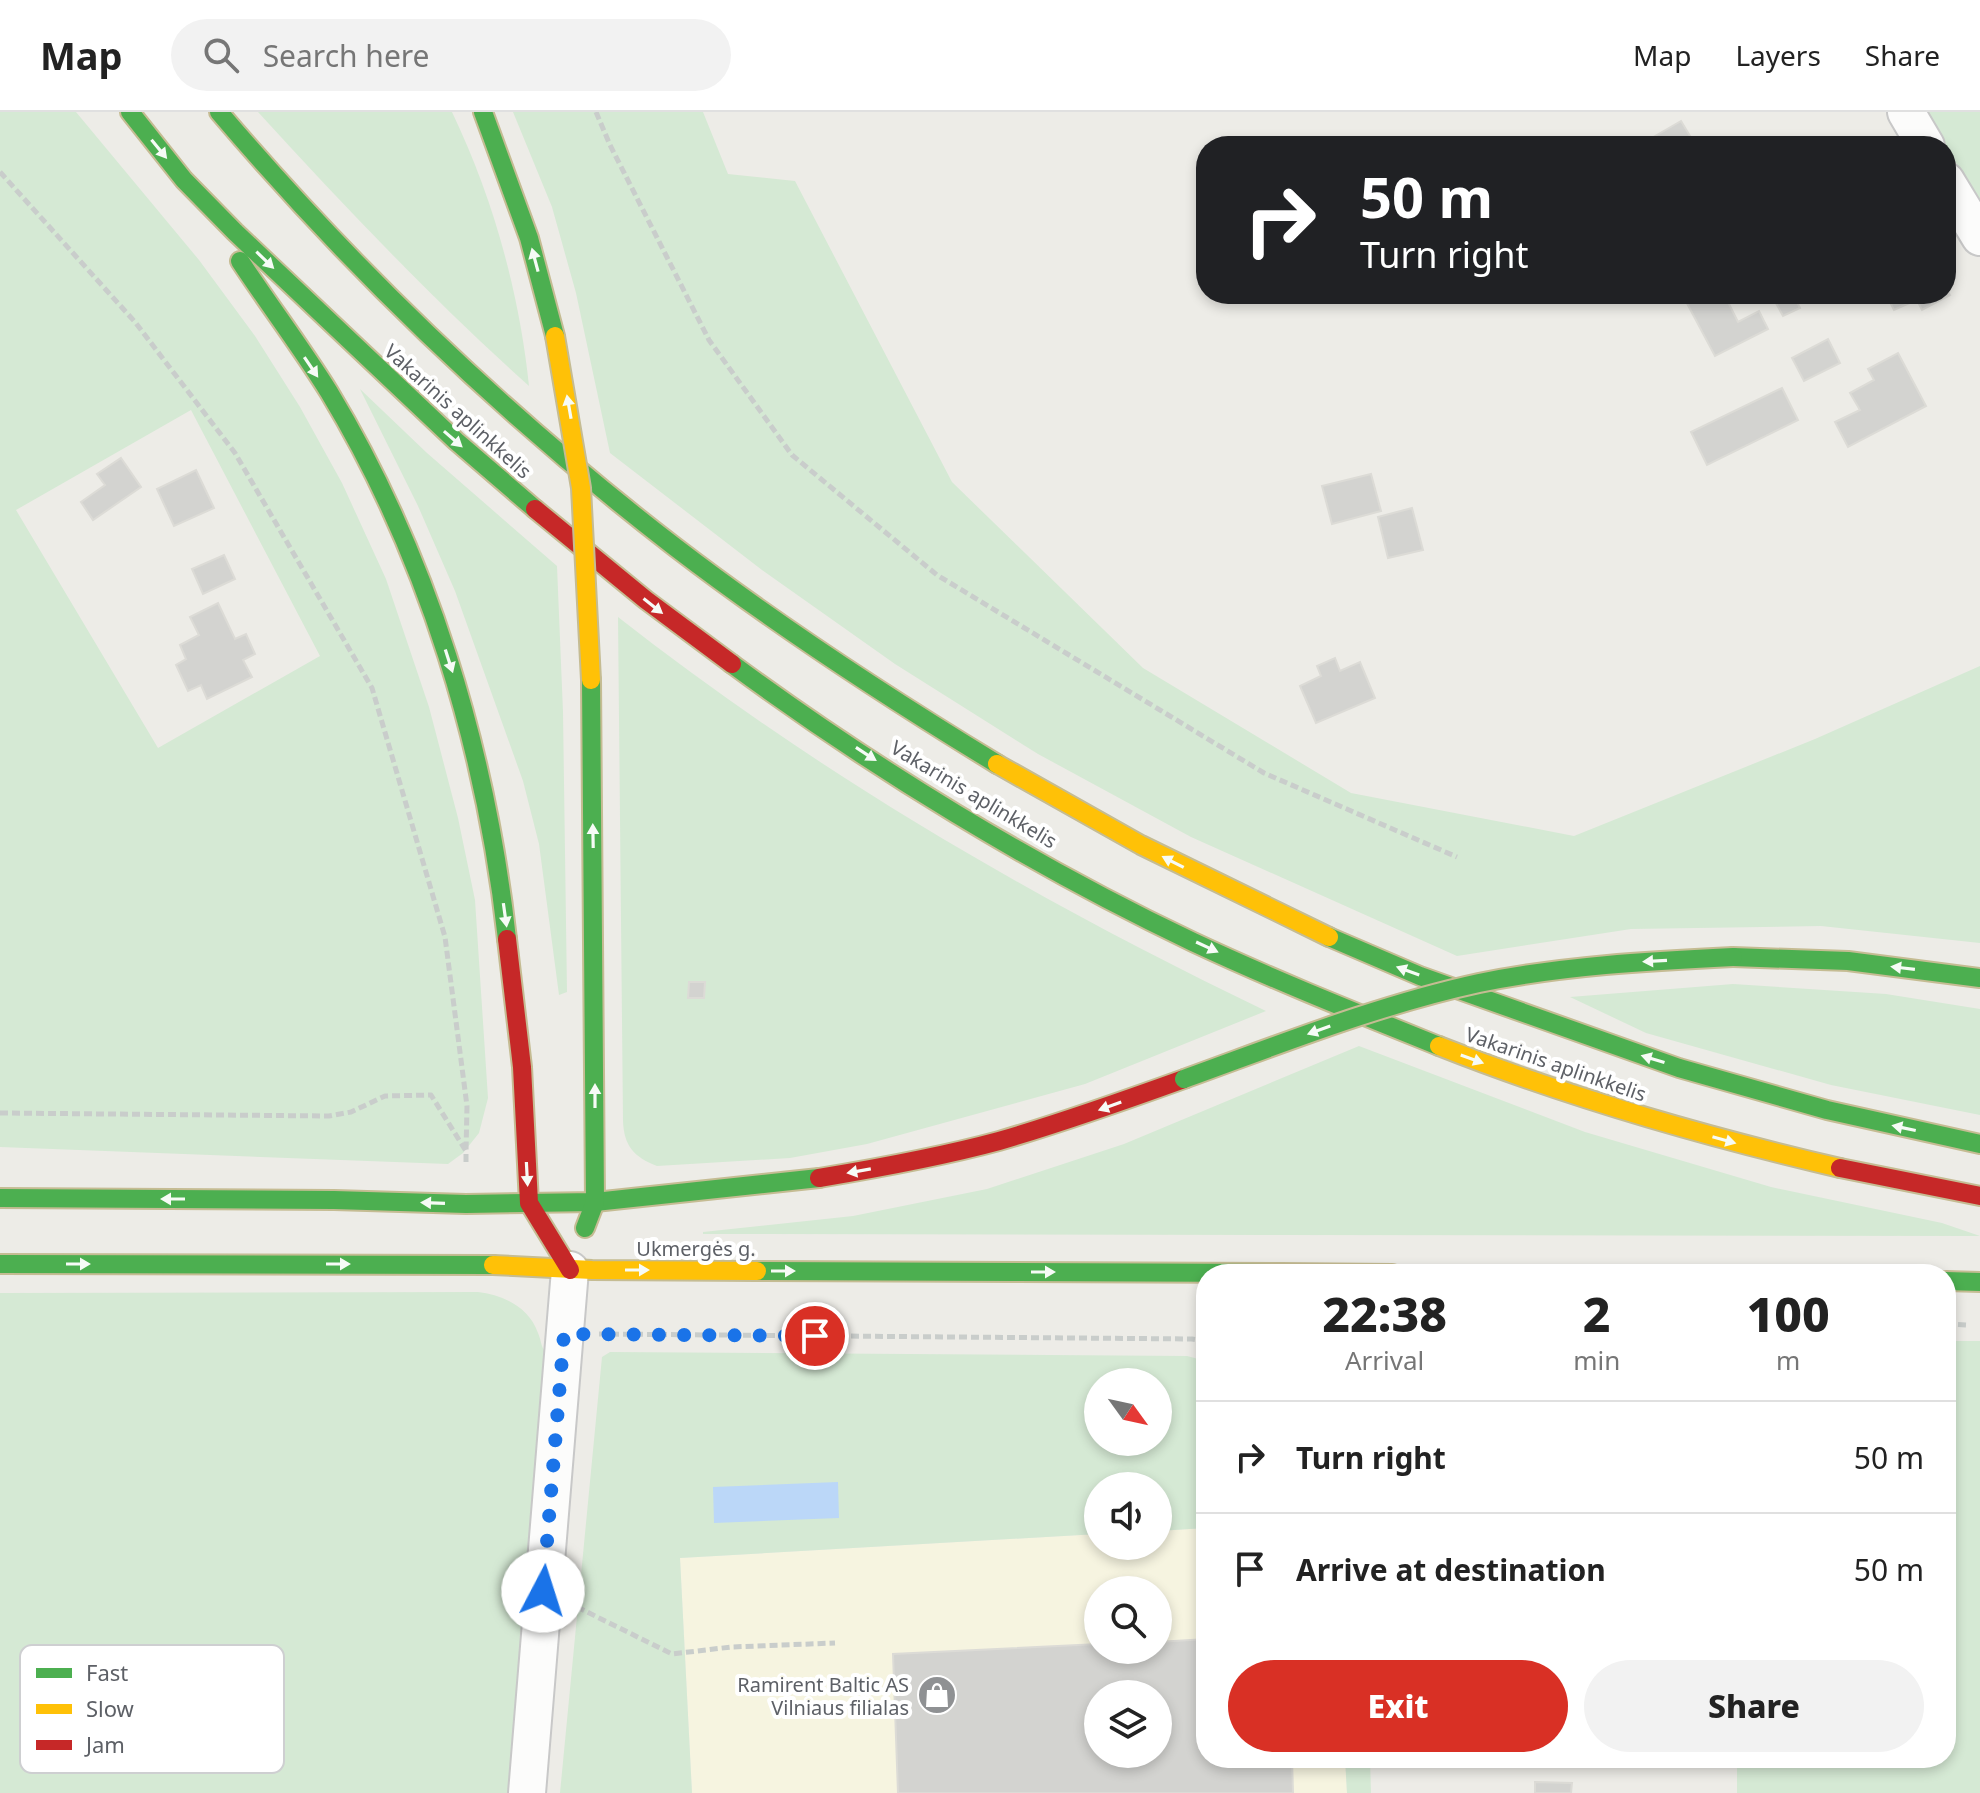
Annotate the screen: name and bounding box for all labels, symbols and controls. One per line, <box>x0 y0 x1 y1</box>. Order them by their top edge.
search box <box>171 19 731 91</box>
text: Map <box>40 29 123 81</box>
icon: search <box>199 33 243 77</box>
text: Search here <box>263 35 430 76</box>
text: Map <box>1633 36 1691 74</box>
text: Layers <box>1735 36 1821 74</box>
text: Share <box>1865 36 1940 74</box>
one-way arrow <box>151 139 167 159</box>
text: 50 m <box>1360 158 1493 234</box>
icon: right <box>1228 168 1332 272</box>
text: Turn right <box>1360 230 1528 279</box>
one-way arrow <box>529 248 541 273</box>
one-way arrow <box>255 250 274 268</box>
street label: Vakarinis aplinkkelis <box>379 338 537 484</box>
one-way arrow <box>303 356 318 377</box>
one-way arrow <box>562 394 574 419</box>
one-way arrow <box>443 430 463 447</box>
one-way arrow <box>643 597 663 613</box>
one-way arrow <box>443 649 455 673</box>
street label: Vakarinis aplinkkelis <box>886 734 1062 854</box>
one-way arrow <box>856 747 877 762</box>
one-way arrow <box>587 823 599 848</box>
one-way arrow <box>1161 855 1184 869</box>
one-way arrow <box>499 902 512 927</box>
one-way arrow <box>1195 941 1219 954</box>
one-way arrow <box>1642 954 1667 967</box>
one-way arrow <box>1890 961 1915 974</box>
one-way arrow <box>1396 965 1420 977</box>
street label: Vakarinis aplinkkelis <box>1462 1020 1650 1108</box>
one-way arrow <box>1307 1024 1331 1036</box>
one-way arrow <box>1641 1052 1665 1065</box>
one-way arrow <box>1460 1053 1484 1066</box>
one-way arrow <box>589 1083 601 1108</box>
one-way arrow <box>1098 1100 1122 1113</box>
one-way arrow <box>1891 1121 1916 1134</box>
one-way arrow <box>1712 1134 1736 1147</box>
one-way arrow <box>521 1161 534 1187</box>
one-way arrow <box>846 1166 871 1178</box>
one-way arrow <box>160 1193 185 1205</box>
one-way arrow <box>420 1197 445 1210</box>
street label: Ukmergės g. <box>636 1235 756 1262</box>
one-way arrow <box>66 1258 91 1270</box>
one-way arrow <box>326 1258 351 1270</box>
one-way arrow <box>625 1264 650 1276</box>
one-way arrow <box>771 1265 796 1277</box>
one-way arrow <box>1031 1266 1056 1278</box>
text: 22:38 <box>1322 1281 1447 1346</box>
text: 2 <box>1583 1281 1611 1346</box>
text: 100 <box>1747 1281 1830 1346</box>
pin <box>781 1302 849 1370</box>
icon: arrive <box>793 1314 837 1358</box>
text: Arrival <box>1345 1342 1424 1378</box>
text: min <box>1573 1342 1620 1378</box>
text: m <box>1776 1342 1800 1378</box>
north arrow <box>1084 1368 1172 1456</box>
map controls <box>1084 1368 1172 1768</box>
icon: right <box>1228 1435 1272 1479</box>
text: Turn right <box>1296 1437 1446 1478</box>
text: 50 m <box>1854 1437 1924 1478</box>
button: sound <box>1084 1472 1172 1560</box>
icon: arrive <box>1228 1547 1272 1591</box>
position arrow <box>501 1549 585 1633</box>
text: Arrive at destination <box>1296 1549 1606 1590</box>
text: 50 m <box>1854 1549 1924 1590</box>
button: search <box>1084 1576 1172 1664</box>
legend <box>20 1645 284 1773</box>
text: Fast <box>86 1657 128 1687</box>
button: Exit <box>1228 1660 1568 1752</box>
button: Share <box>1584 1660 1924 1752</box>
place label: Ramirent Baltic AS Vilniaus filialas <box>737 1671 909 1721</box>
shop icon: Ramirent Baltic AS Vilniaus filialas <box>916 1674 958 1716</box>
button: layers <box>1084 1680 1172 1768</box>
text: Slow <box>86 1693 135 1723</box>
text: Jam <box>84 1729 125 1759</box>

